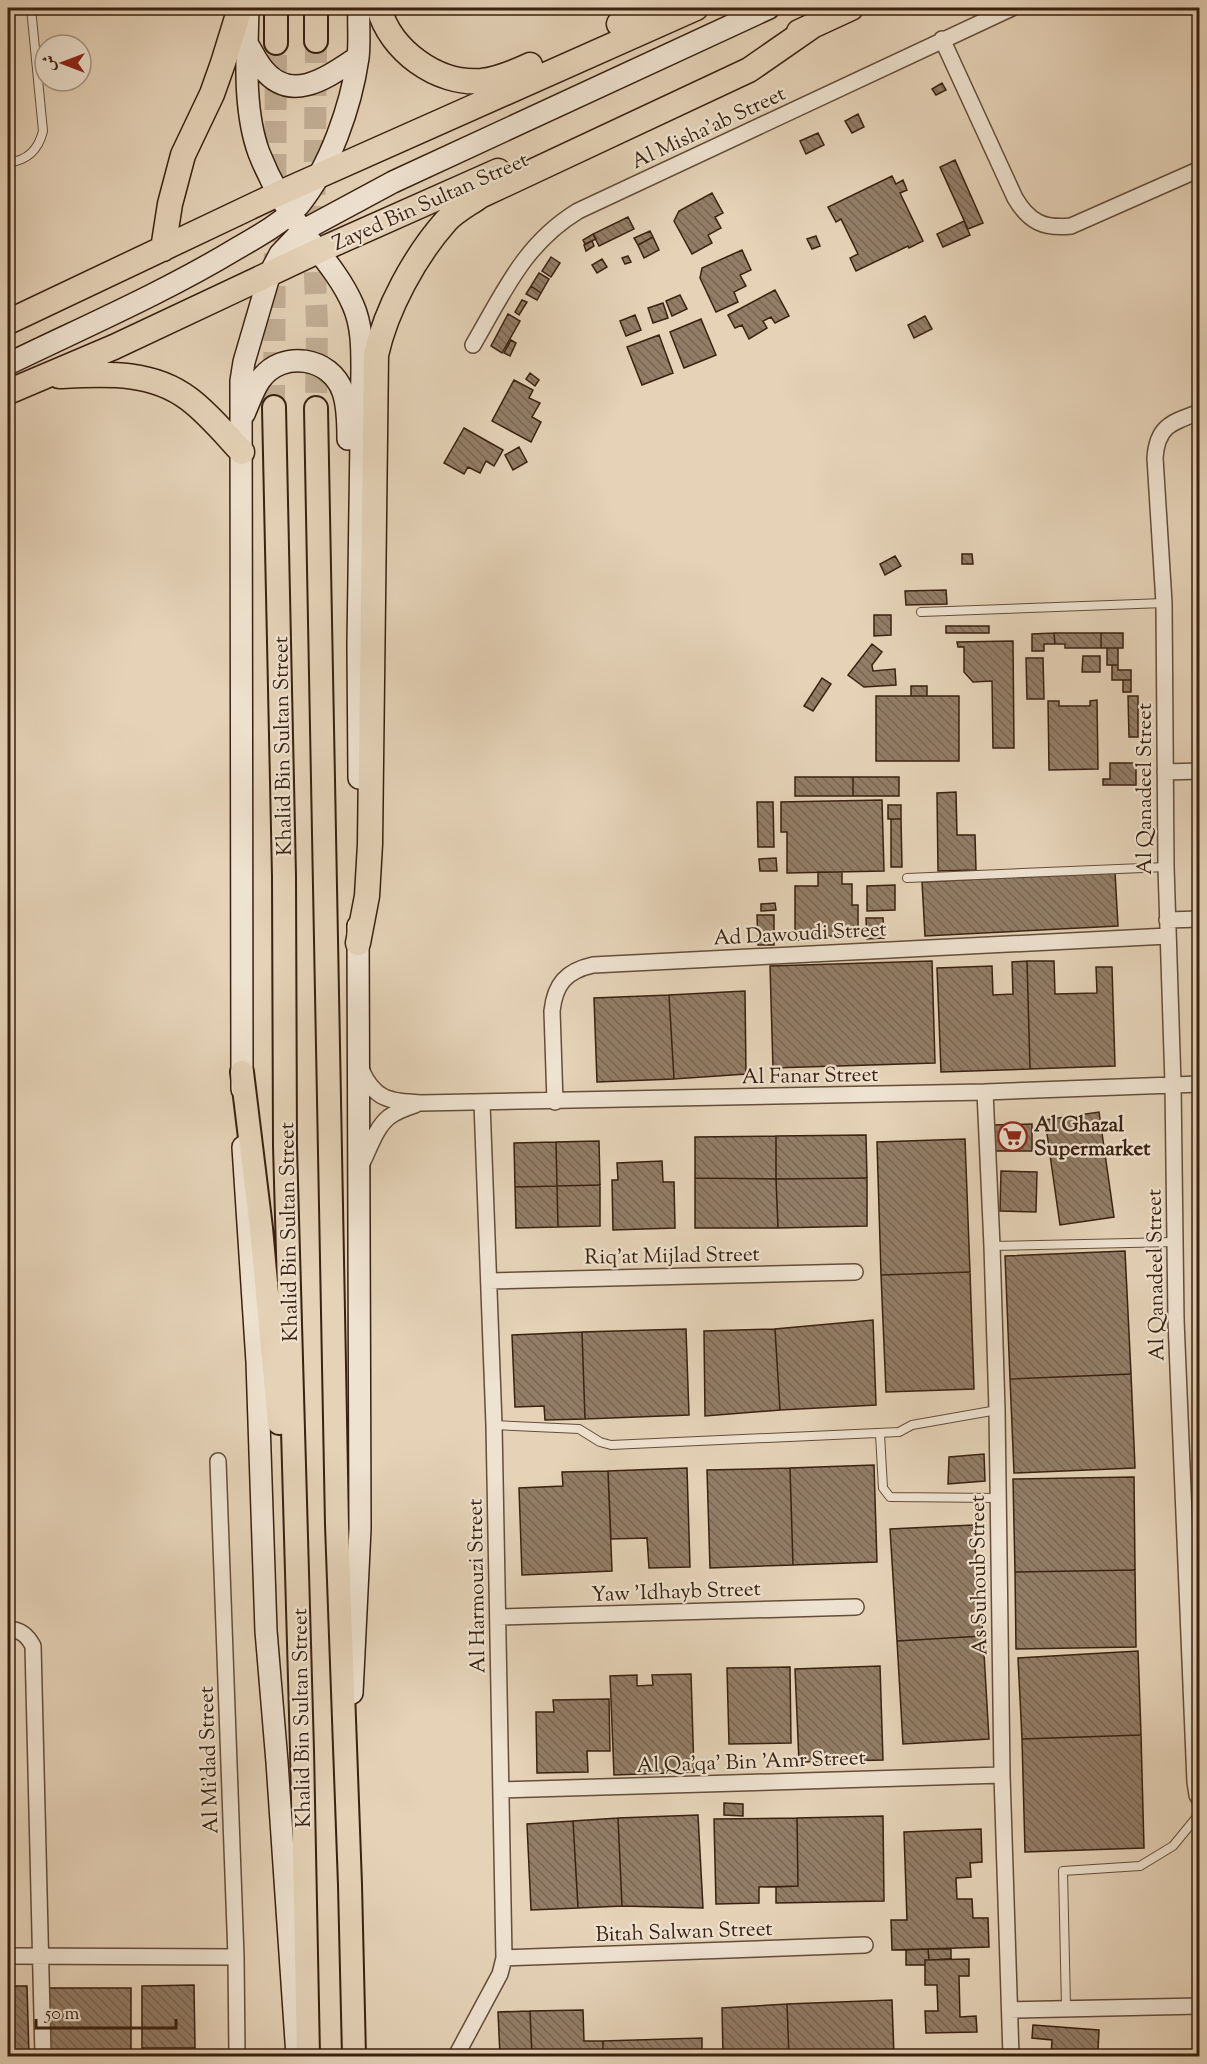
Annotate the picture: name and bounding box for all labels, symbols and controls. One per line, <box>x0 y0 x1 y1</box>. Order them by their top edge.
north arrow <box>33 33 93 93</box>
text: ش <box>39 55 62 71</box>
street label: Al Misha'ab Street <box>627 80 791 178</box>
street label: Zayed Bin Sultan Street <box>328 146 534 260</box>
street label: Khalid Bin Sultan Street <box>267 636 301 856</box>
street label: Al Qanadeel Street <box>1131 703 1161 875</box>
street label: Ad Dawoudi Street <box>713 915 888 955</box>
street label: Al Fanar Street <box>741 1061 879 1093</box>
place label: Al Ghazal Supermarket <box>1034 1111 1151 1165</box>
supermarket icon: Al Ghazal Supermarket <box>997 1120 1029 1152</box>
street label: Khalid Bin Sultan Street <box>273 1122 307 1342</box>
street label: Al Qanadeel Street <box>1140 1189 1173 1361</box>
street label: Riq'at Mijlad Street <box>584 1240 760 1274</box>
street label: As Suhoub Street <box>964 1495 996 1655</box>
street label: Al Harmouzi Street <box>461 1498 495 1674</box>
street label: Yaw 'Idhayb Street <box>591 1575 761 1611</box>
street label: Khalid Bin Sultan Street <box>286 1608 320 1828</box>
street label: Al Mi'dad Street <box>192 1685 228 1834</box>
street label: Al Qa'qa' Bin 'Amr Street <box>636 1744 866 1782</box>
street label: Bitah Salwan Street <box>595 1915 773 1951</box>
scale bar <box>36 1992 176 2030</box>
text: 50 m <box>44 2002 80 2028</box>

